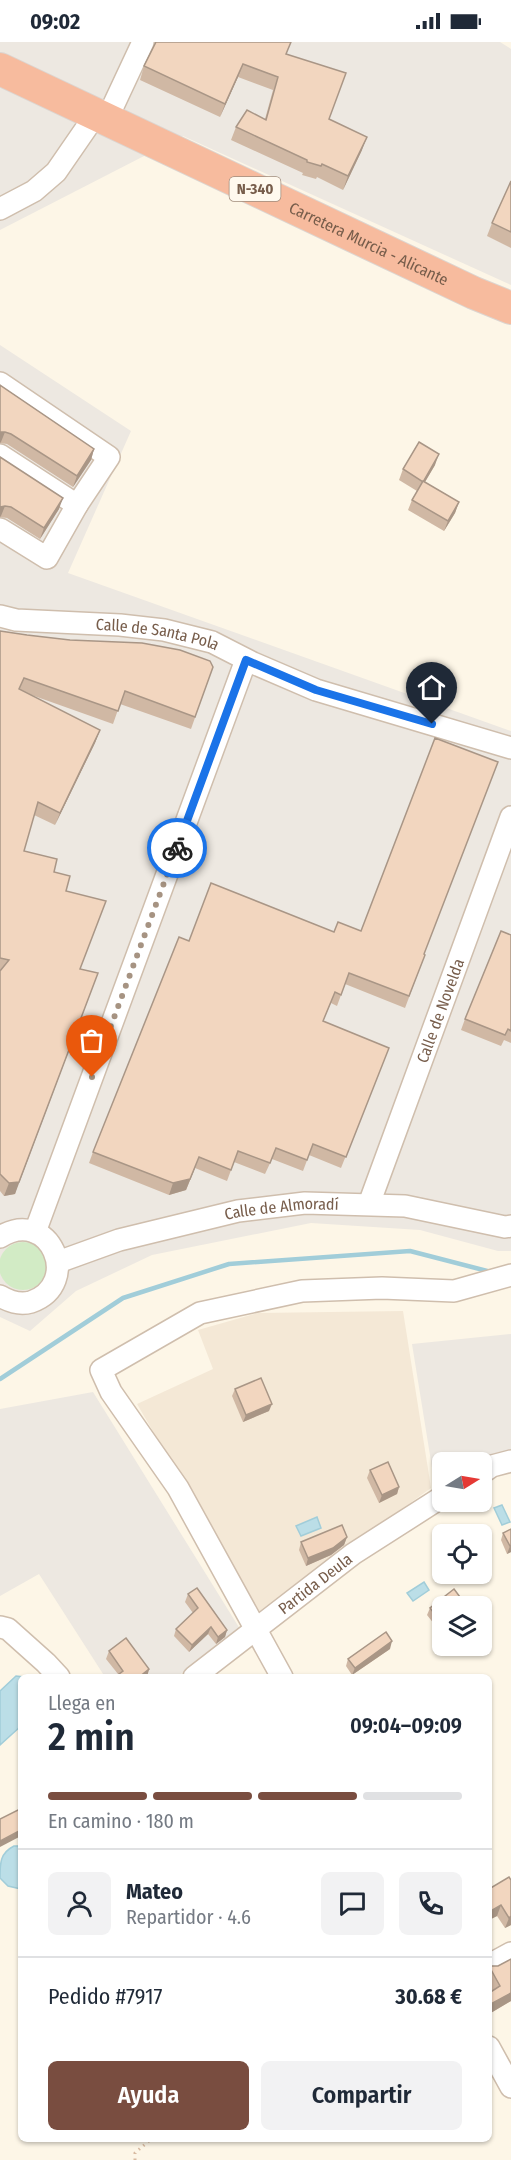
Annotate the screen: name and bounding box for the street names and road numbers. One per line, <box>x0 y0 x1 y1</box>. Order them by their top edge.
road number: N-340 <box>230 177 280 201</box>
street label: Carretera Murcia - Alicante <box>286 198 451 290</box>
street label: Calle de Santa Pola <box>95 615 223 654</box>
street label: Calle de Novelda <box>413 956 468 1065</box>
street label: Calle de Almoradí <box>222 1194 339 1224</box>
street label: Partida Deula <box>275 1549 356 1618</box>

